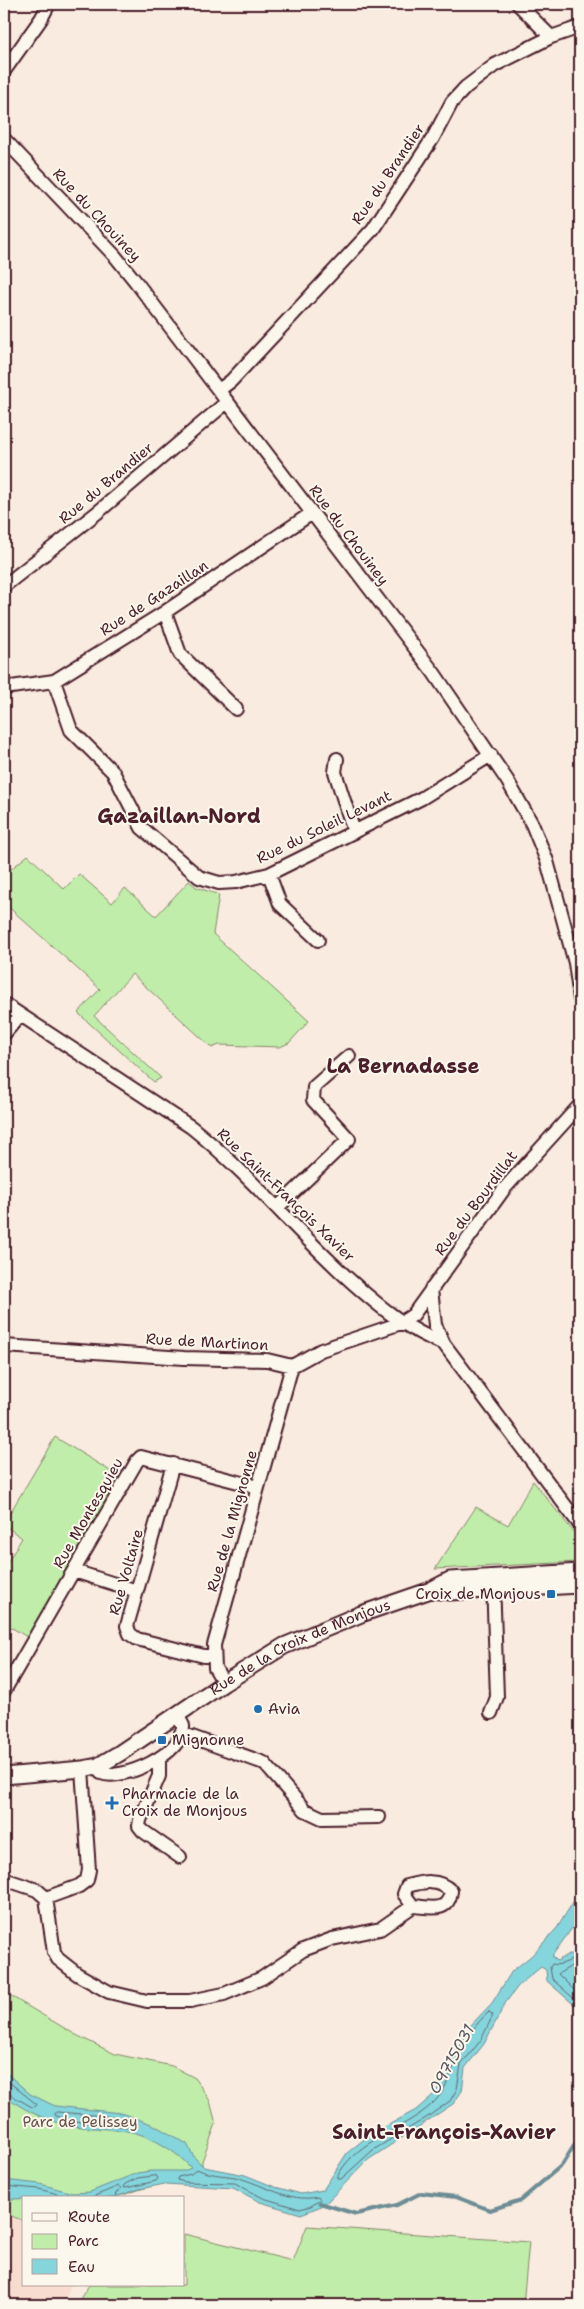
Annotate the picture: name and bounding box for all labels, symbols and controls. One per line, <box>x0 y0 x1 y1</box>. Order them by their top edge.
street label: Rue du Brandier <box>347 120 429 228</box>
street label: Rue du Chouiney <box>48 164 146 266</box>
street label: Rue du Brandier <box>55 438 157 528</box>
street label: Rue du Chouiney <box>305 481 393 589</box>
street label: Rue de Gazaillan <box>96 556 212 640</box>
street label: Rue du Soleil Levant <box>253 786 395 868</box>
district label: Gazaillan-Nord <box>97 803 261 829</box>
district label: La Bernadasse <box>326 1053 480 1079</box>
street label: Rue Saint-François Xavier <box>213 1124 359 1266</box>
street label: Rue du Bourdillat <box>430 1147 522 1259</box>
street label: Rue de Martinon <box>145 1329 269 1355</box>
street label: Rue de la Mignonne <box>202 1448 262 1594</box>
street label: Rue Montesquieu <box>48 1454 128 1572</box>
street label: Rue Voltaire <box>104 1527 148 1617</box>
place label: Croix de Monjous <box>416 1584 541 1604</box>
marker: Croix de Monjous <box>545 1588 557 1600</box>
street label: Rue de la Croix de Monjous <box>206 1595 393 1700</box>
place label: Avia <box>268 1699 301 1719</box>
marker: Avia <box>252 1703 264 1715</box>
place label: Mignonne <box>172 1730 245 1750</box>
marker: Mignonne <box>156 1734 168 1746</box>
place label: Pharmacie de la Croix de Monjous <box>122 1784 247 1821</box>
marker: Pharmacie de la Croix de Monjous <box>106 1797 118 1809</box>
water label: O9715031 <box>424 2021 479 2098</box>
park label: Parc de Pelissey <box>22 2112 138 2132</box>
district label: Saint-François-Xavier <box>332 2119 556 2145</box>
legend <box>22 2196 185 2286</box>
text: Route <box>68 2207 110 2227</box>
text: Parc <box>68 2231 99 2251</box>
text: Eau <box>68 2257 95 2277</box>

